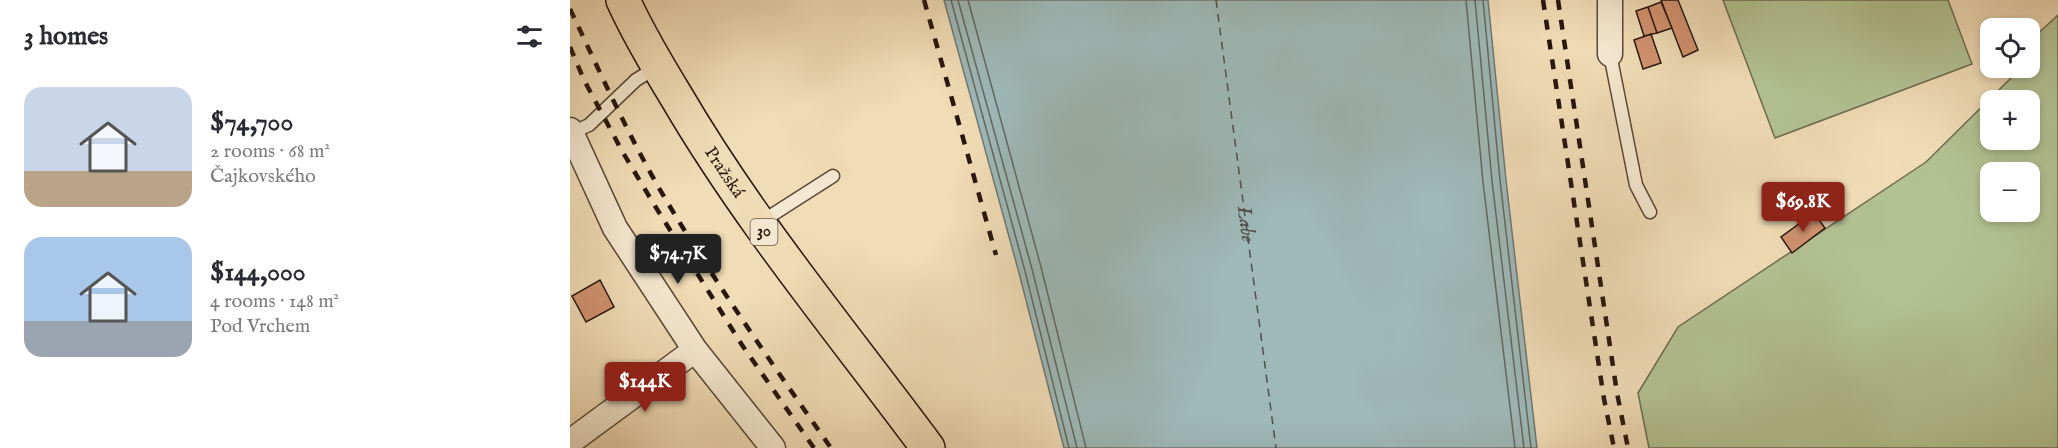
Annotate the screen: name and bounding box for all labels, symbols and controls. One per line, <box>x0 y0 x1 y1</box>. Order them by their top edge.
map controls <box>1980 18 2040 222</box>
button: locate <box>1980 18 2040 78</box>
text: 3 homes <box>24 20 108 53</box>
icon: filters <box>513 20 546 53</box>
button: + <box>1980 90 2040 150</box>
text: $74,700 <box>210 106 293 139</box>
icon: home <box>72 111 144 183</box>
text: 2 rooms · 68 m² <box>210 139 330 164</box>
street label: Pražská <box>699 142 750 203</box>
button: − <box>1980 162 2040 222</box>
text: Čajkovského <box>210 164 316 189</box>
pin: $69.8K <box>1754 182 1852 233</box>
text: $69.8K <box>1776 189 1830 214</box>
water label: Labe <box>1231 203 1261 244</box>
road number: 30 <box>750 219 778 245</box>
pin: $74.7K <box>629 234 727 285</box>
text: $74.7K <box>649 241 707 266</box>
text: $144,000 <box>210 256 306 289</box>
icon: home <box>72 261 144 333</box>
text: 4 rooms · 148 m² <box>210 289 339 314</box>
text: Pod Vrchem <box>210 314 310 339</box>
pin: $144K <box>603 362 687 413</box>
text: $144K <box>619 369 671 394</box>

